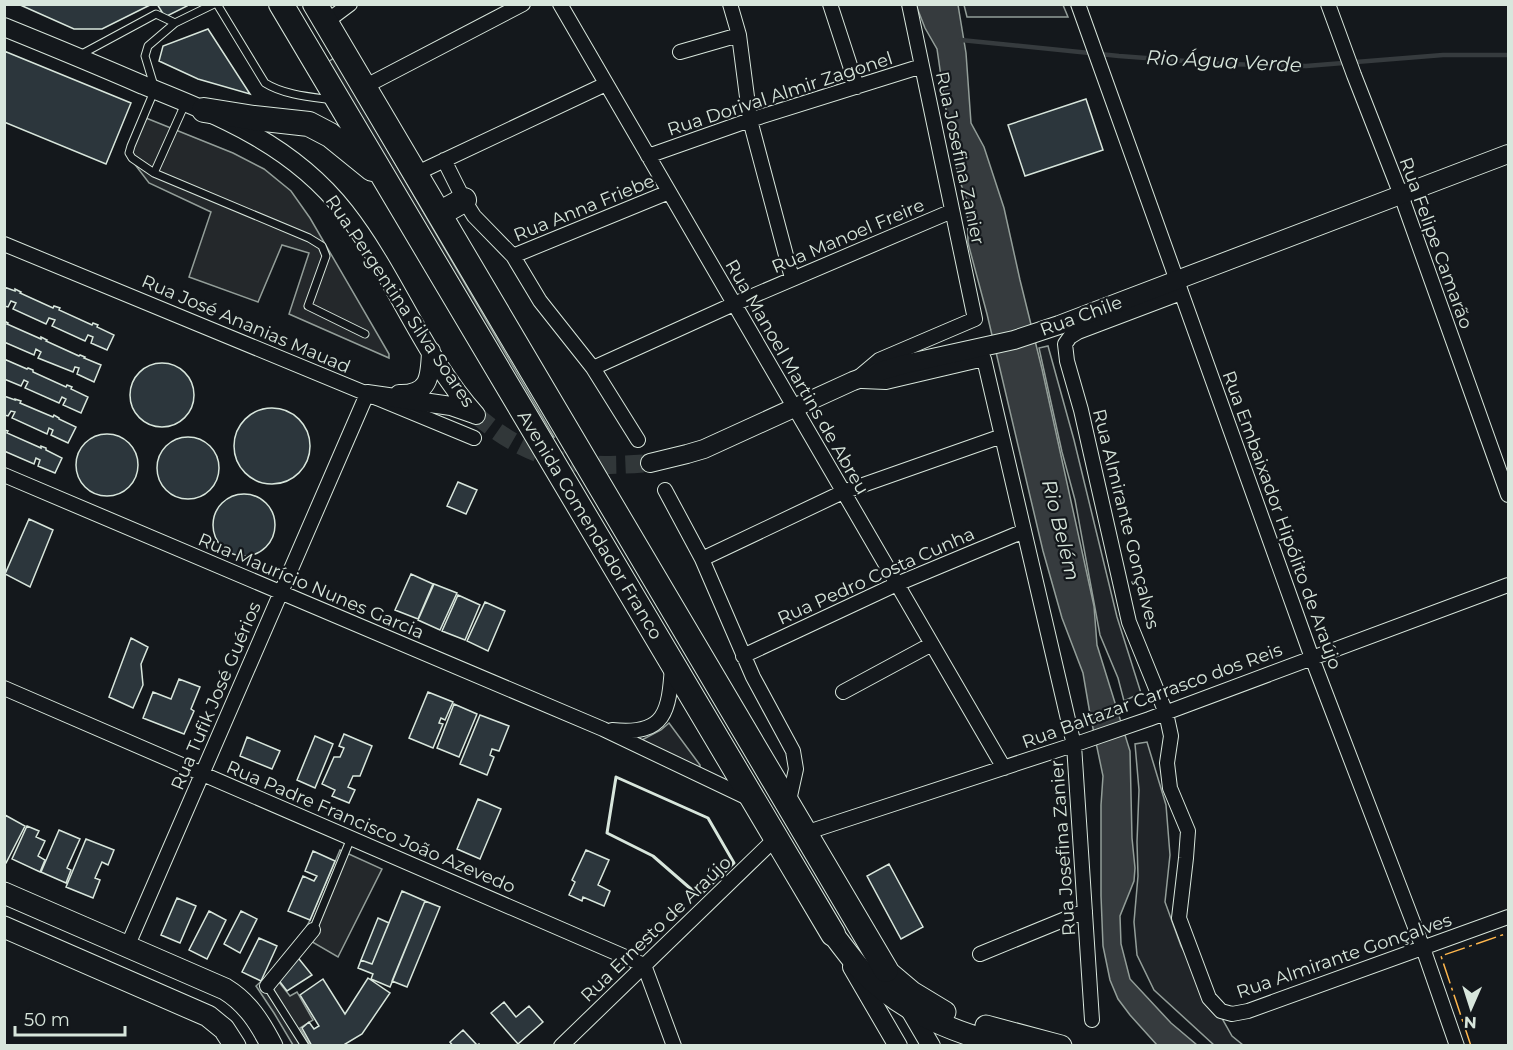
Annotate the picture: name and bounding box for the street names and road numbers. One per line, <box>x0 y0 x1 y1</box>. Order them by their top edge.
street label: Rua Dorival Almir Zagonel <box>665 47 895 141</box>
street label: Rua Josefina Zanier <box>931 69 989 247</box>
street label: Rua Felipe Camarão <box>1395 154 1477 332</box>
street label: Rua Anna Friebe <box>510 170 658 246</box>
street label: Rua Pergentina Silva Soares <box>321 191 479 411</box>
street label: Rua Manoel Freire <box>768 194 928 278</box>
street label: Rua Manoel Martins de Abreu <box>720 255 874 499</box>
street label: Rua José Ananias Mauad <box>138 270 354 378</box>
street label: Rua Chile <box>1037 291 1125 341</box>
street label: Rua Embaixador Hipólito de Araújo <box>1218 368 1346 672</box>
street label: Avenida Comendador Franco <box>513 407 667 643</box>
street label: Rua Almirante Gonçalves <box>1088 407 1164 632</box>
street label: Rua Pedro Costa Cunha <box>774 523 978 629</box>
street label: Rua Maurício Nunes Garcia <box>195 528 427 644</box>
street label: Rua Tufik José Guérios <box>166 598 266 794</box>
street label: Rua Baltazar Carrasco dos Reis <box>1019 639 1285 753</box>
street label: Rua Padre Francisco João Azevedo <box>223 756 519 898</box>
street label: Rua Josefina Zanier <box>1046 759 1080 937</box>
street label: Rua Ernesto de Araújo <box>576 851 736 1007</box>
street label: Rua Almirante Gonçalves <box>1234 909 1455 1003</box>

